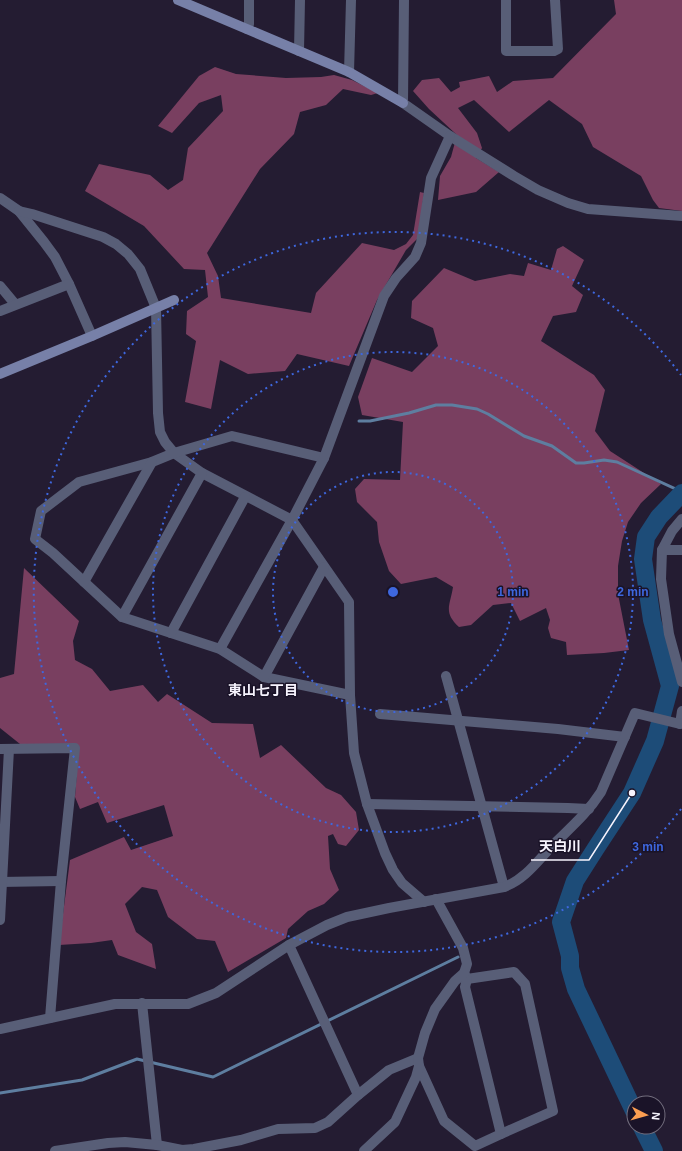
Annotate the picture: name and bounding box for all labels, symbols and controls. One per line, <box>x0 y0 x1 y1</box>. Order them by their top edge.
centre of rings <box>386 585 400 599</box>
text: 1 min <box>497 585 529 599</box>
text: 2 min <box>617 585 649 599</box>
district label: 東山七丁目 <box>228 682 298 698</box>
callout: 天白川 <box>531 834 589 860</box>
text: 天白川 <box>539 838 581 854</box>
text: 3 min <box>632 840 664 854</box>
north arrow <box>626 1095 666 1135</box>
text: N <box>650 1111 662 1121</box>

